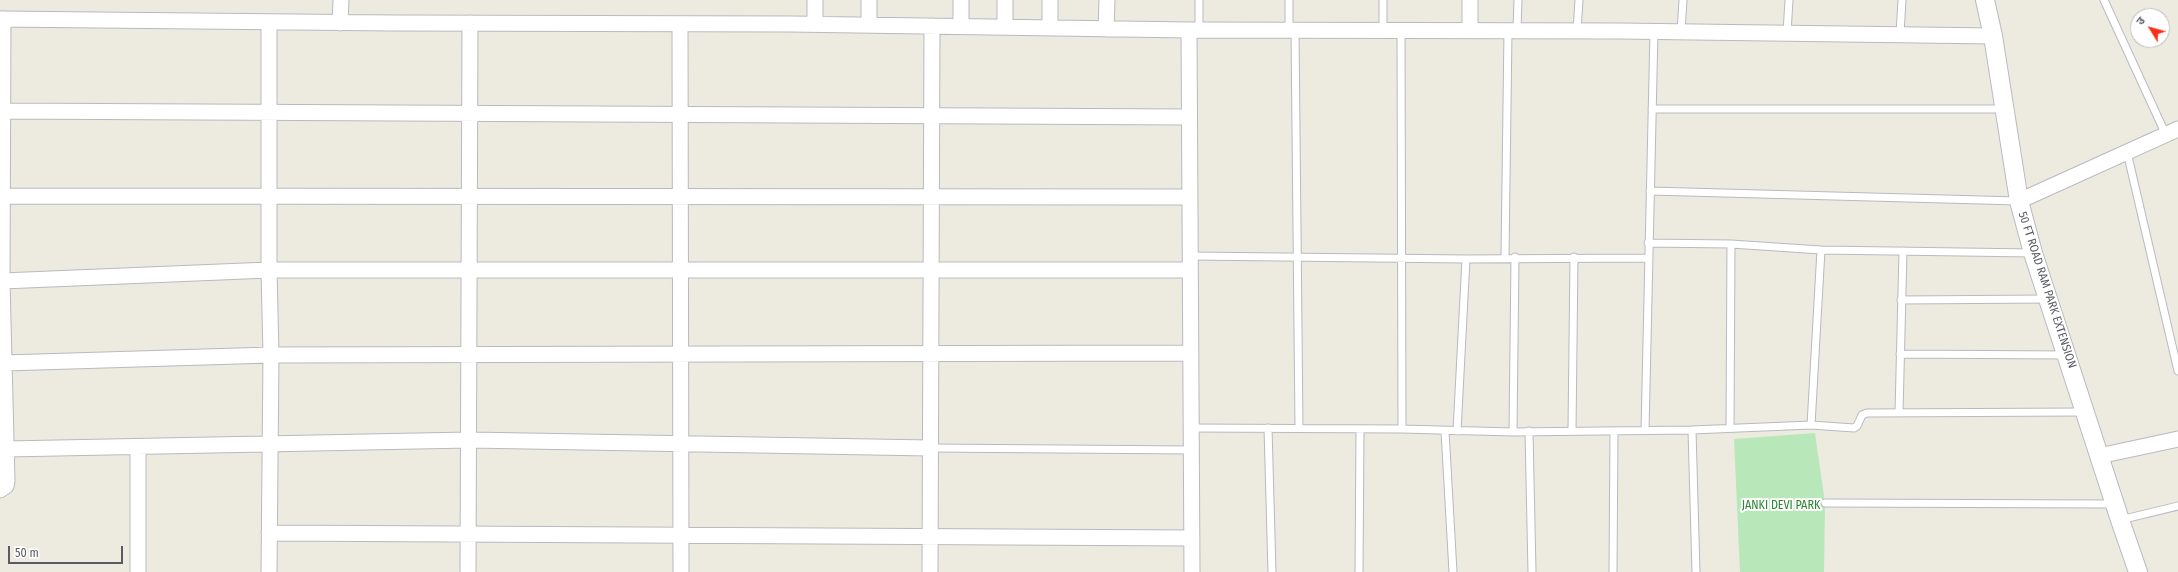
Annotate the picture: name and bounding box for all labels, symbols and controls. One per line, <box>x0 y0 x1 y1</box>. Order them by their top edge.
north arrow <box>2130 8 2170 48</box>
text: उ <box>2134 15 2148 28</box>
street label: 50 FT ROAD RAM PARK EXTENSION <box>2015 210 2079 370</box>
park label: JANKI DEVI PARK <box>1742 499 1820 513</box>
scale bar <box>10 538 125 564</box>
text: 50 m <box>15 546 39 560</box>

